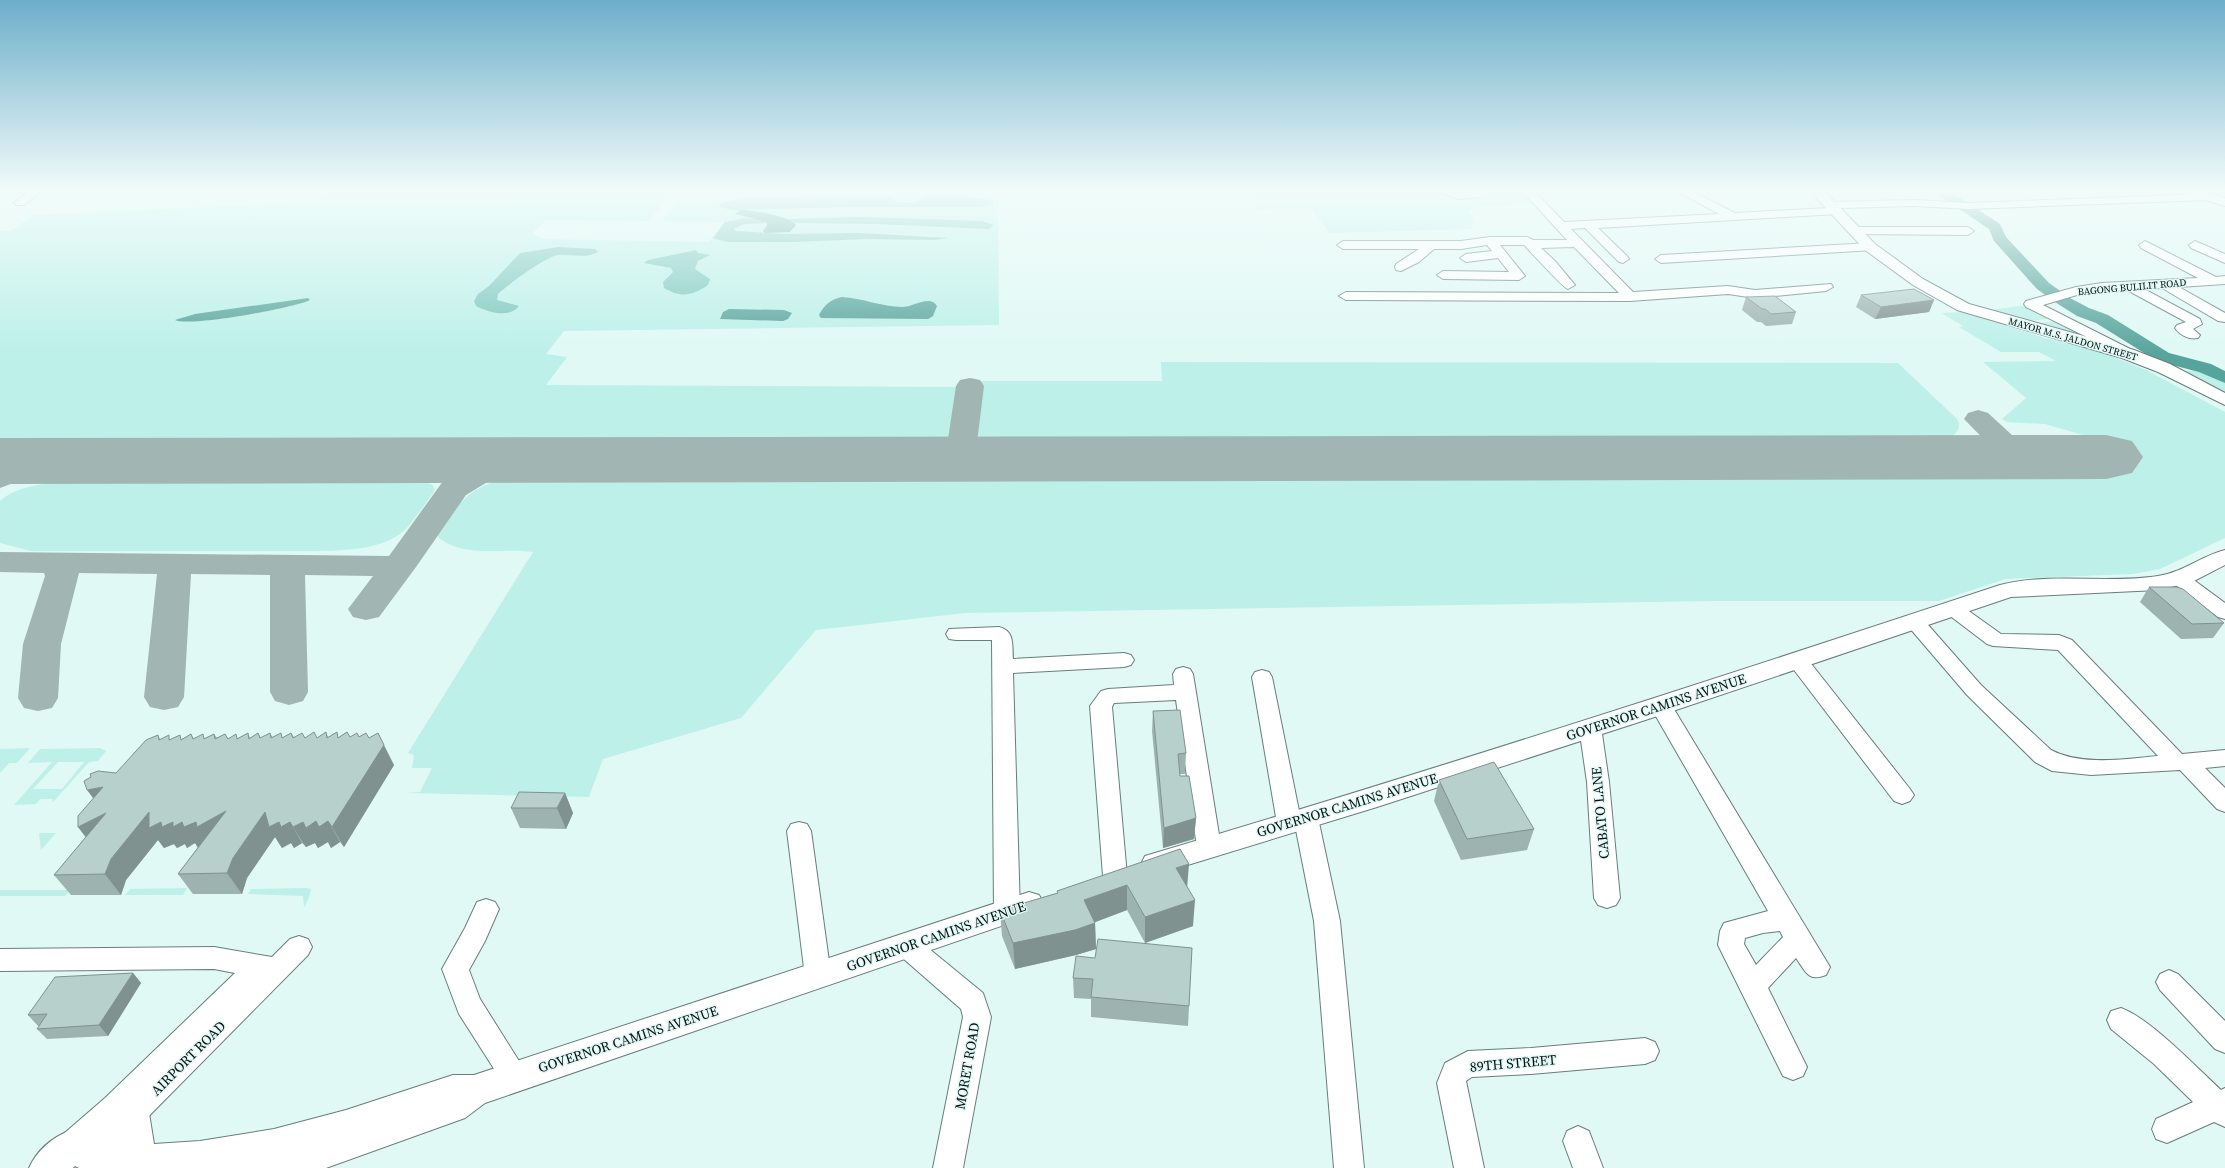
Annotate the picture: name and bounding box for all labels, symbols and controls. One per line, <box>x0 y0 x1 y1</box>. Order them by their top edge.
street label: BAGONG BULILIT ROAD <box>2077 276 2187 298</box>
street label: MAYOR M.S. JALDON STREET <box>2007 314 2139 364</box>
street label: GOVERNOR CAMINS AVENUE <box>1563 668 1749 746</box>
street label: CABATO LANE <box>1586 766 1614 860</box>
street label: GOVERNOR CAMINS AVENUE <box>1254 768 1440 842</box>
street label: GOVERNOR CAMINS AVENUE <box>844 896 1028 976</box>
street label: GOVERNOR CAMINS AVENUE <box>535 1000 721 1078</box>
street label: AIRPORT ROAD <box>146 1016 230 1100</box>
street label: MORET ROAD <box>949 1021 985 1111</box>
street label: 89TH STREET <box>1469 1049 1558 1077</box>

